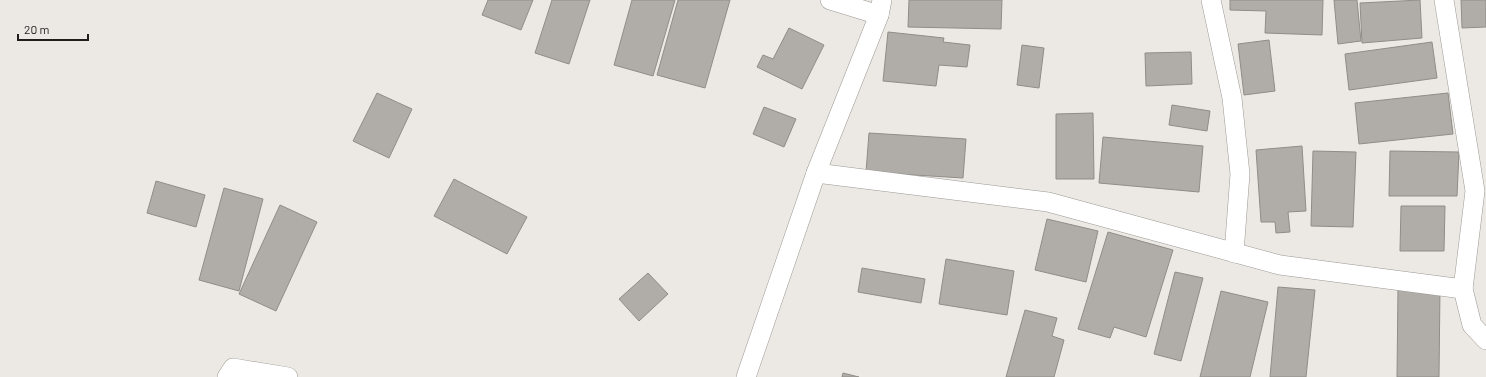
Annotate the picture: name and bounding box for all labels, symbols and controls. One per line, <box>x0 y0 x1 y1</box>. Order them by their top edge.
scale bar <box>18 16 88 42</box>
text: 20 m <box>24 22 50 36</box>

